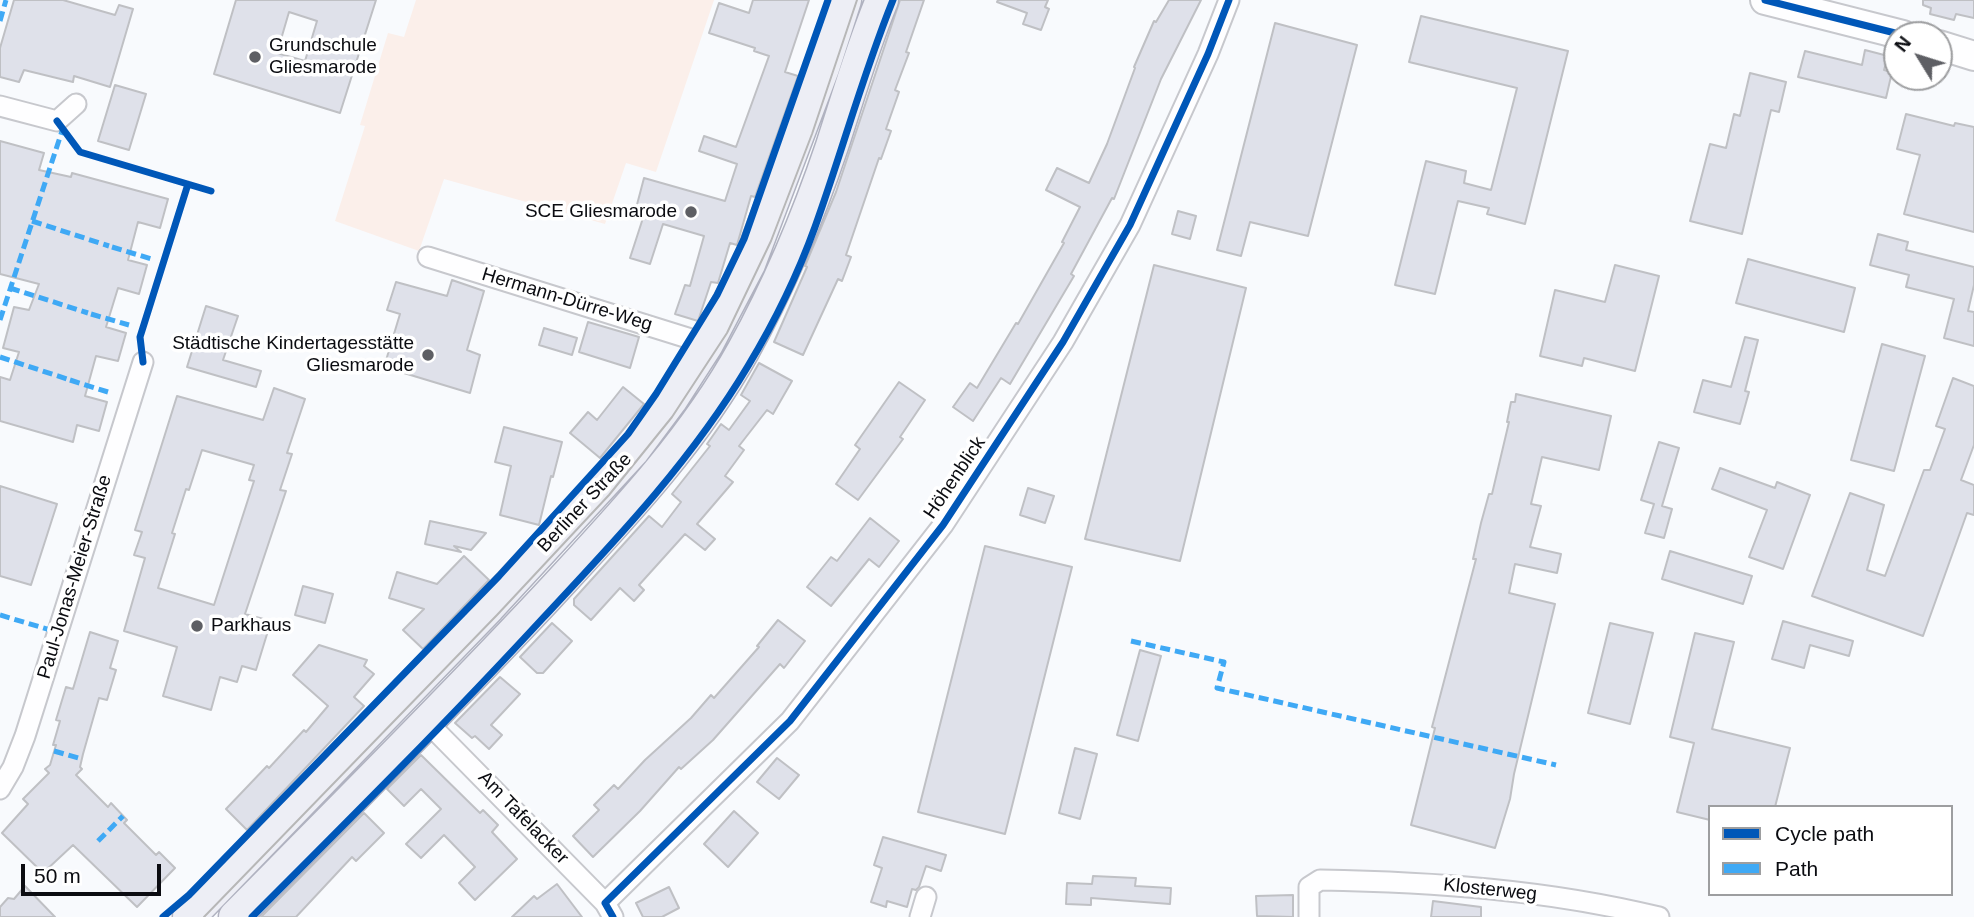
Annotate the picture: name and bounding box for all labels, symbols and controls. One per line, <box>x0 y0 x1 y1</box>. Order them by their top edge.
north arrow <box>1883 21 1953 91</box>
text: N <box>1890 32 1915 56</box>
place label: Grundschule Gliesmarode <box>269 35 377 79</box>
marker: Grundschule Gliesmarode <box>247 49 263 65</box>
place label: SCE Gliesmarode <box>525 201 677 223</box>
marker: SCE Gliesmarode <box>683 204 699 220</box>
street label: Hermann-Dürre-Weg <box>479 263 655 337</box>
place label: Städtische Kindertagesstätte Gliesmarode <box>172 333 414 377</box>
marker: Städtische Kindertagesstätte Gliesmarode <box>420 347 436 363</box>
street label: Höhenblick <box>919 433 991 523</box>
street label: Berliner Straße <box>533 449 637 557</box>
street label: Paul-Jonas-Meier-Straße <box>33 472 117 682</box>
place label: Parkhaus <box>211 615 291 637</box>
marker: Parkhaus <box>189 618 205 634</box>
street label: Am Tafelacker <box>473 767 573 869</box>
legend <box>1708 805 1953 896</box>
text: Cycle path <box>1775 822 1874 845</box>
scale bar <box>24 850 164 894</box>
text: Path <box>1775 857 1818 880</box>
text: 50 m <box>34 864 81 887</box>
street label: Klosterweg <box>1442 874 1538 906</box>

